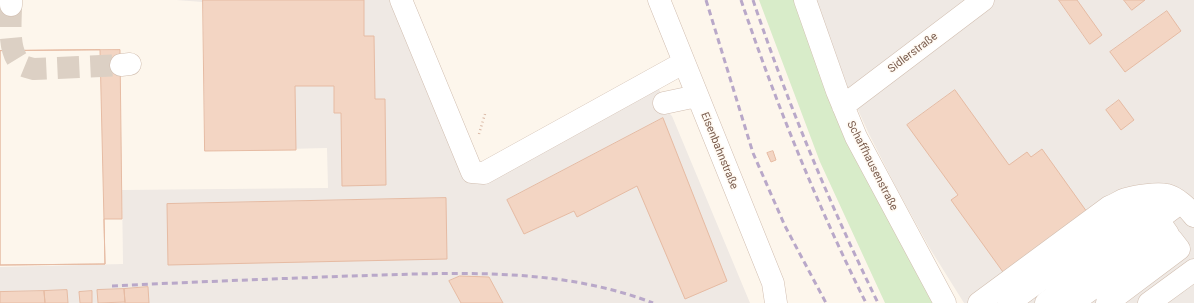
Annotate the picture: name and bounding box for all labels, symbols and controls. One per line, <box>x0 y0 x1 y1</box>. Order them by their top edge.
street label: Sidlerstraße <box>886 30 940 76</box>
street label: Eisenbahnstraße <box>698 111 740 191</box>
street label: Schaffhausenstraße <box>844 119 900 213</box>

